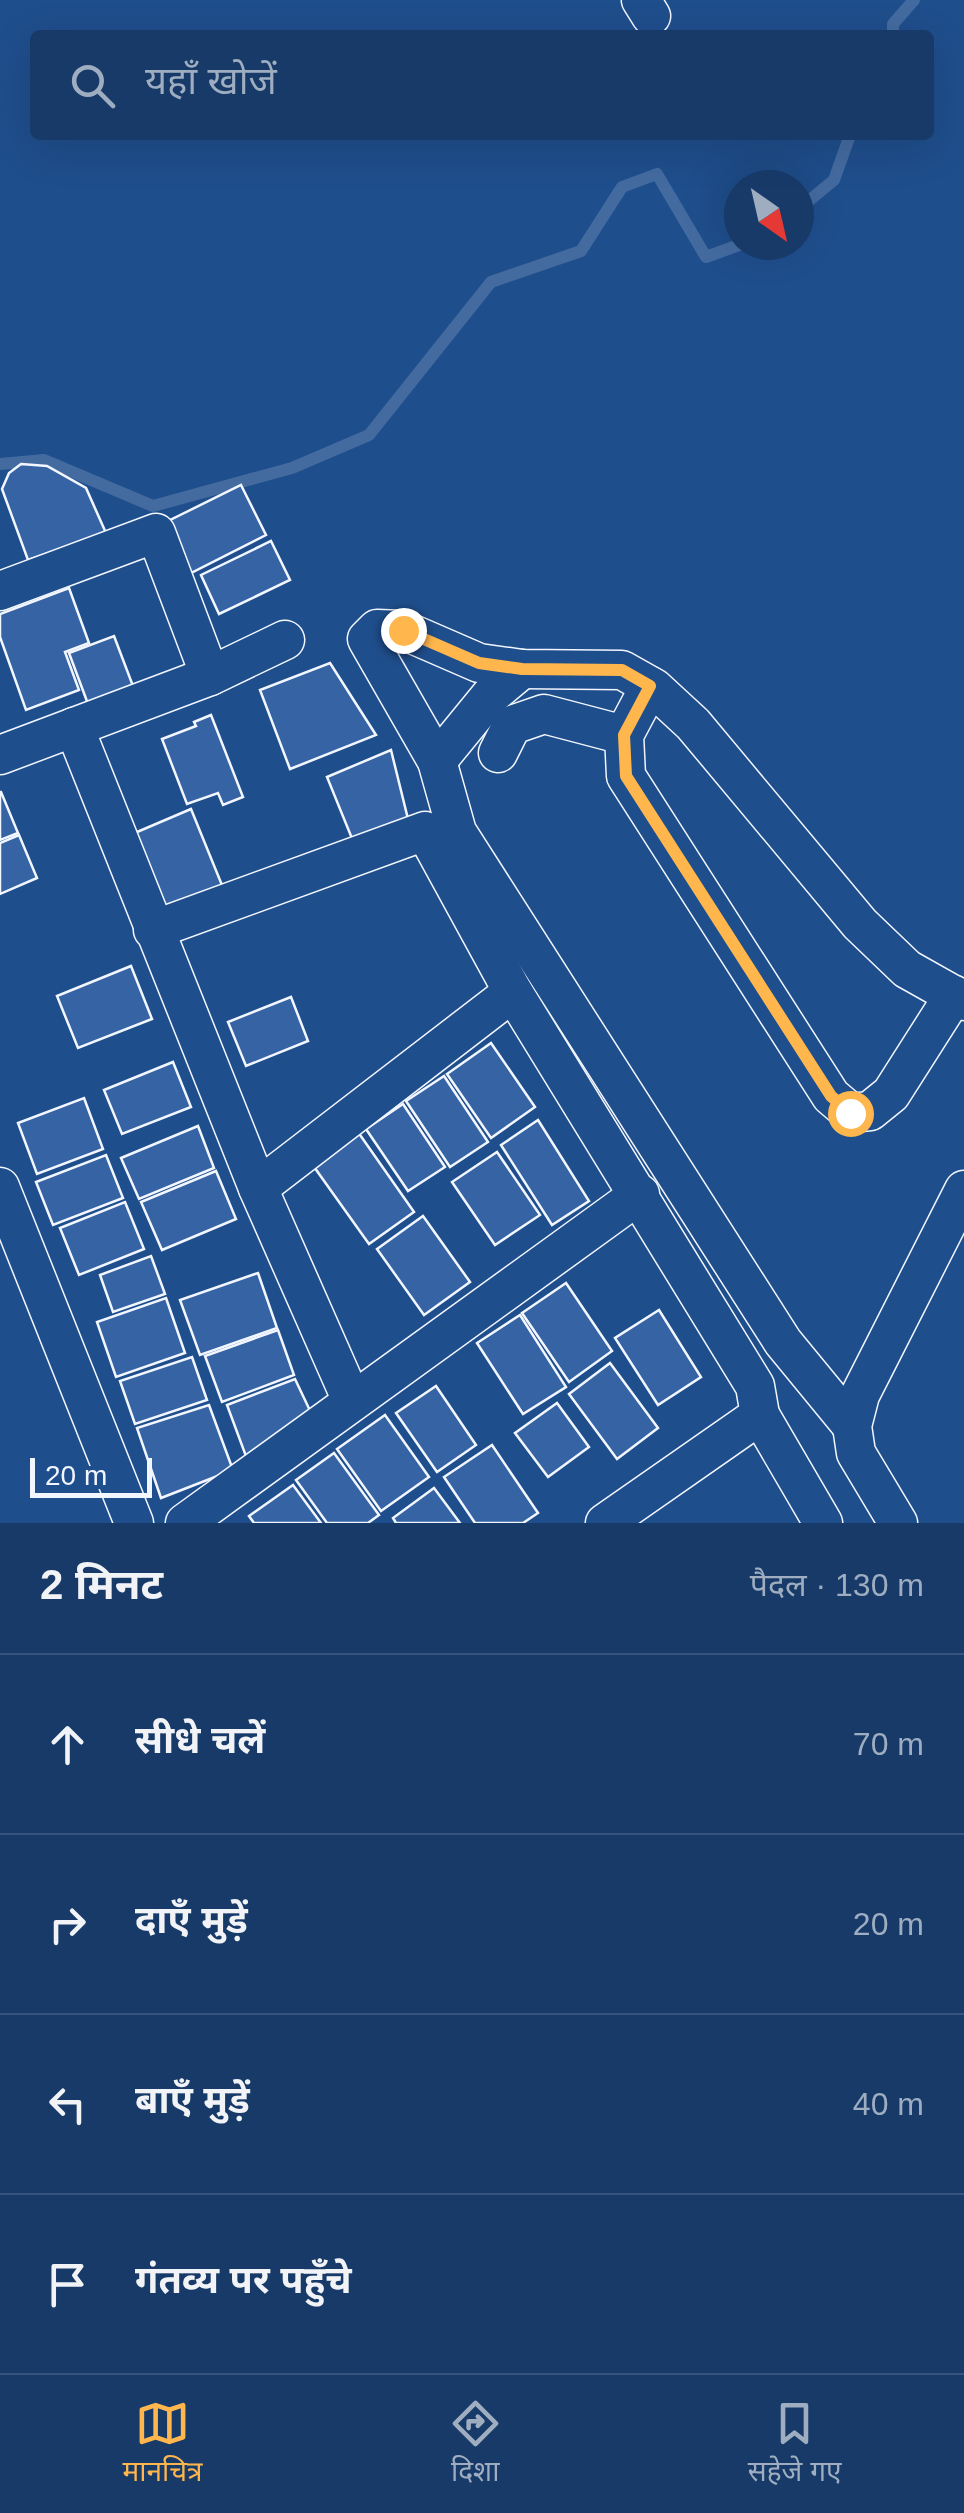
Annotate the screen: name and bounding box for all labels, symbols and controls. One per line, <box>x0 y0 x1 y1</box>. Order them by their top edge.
search box <box>30 30 934 140</box>
icon: search <box>65 58 120 113</box>
text: यहाँ खोजें <box>145 60 277 102</box>
north arrow <box>724 170 814 260</box>
route end <box>381 608 427 654</box>
route start <box>828 1091 874 1137</box>
scale bar <box>30 1453 152 1498</box>
text: 20 m <box>45 1460 107 1491</box>
text: 2 मिनट <box>40 1561 163 1608</box>
text: पैदल · 130 m <box>750 1567 924 1603</box>
icon: ahead <box>40 1717 95 1772</box>
text: सीधे चलें <box>135 1719 265 1761</box>
text: 70 m <box>853 1726 924 1762</box>
icon: right <box>40 1897 95 1952</box>
text: दाएँ मुड़ें <box>135 1899 248 1941</box>
text: 20 m <box>853 1906 924 1942</box>
icon: left <box>40 2077 95 2132</box>
text: बाएँ मुड़ें <box>135 2079 250 2121</box>
text: 40 m <box>853 2086 924 2122</box>
icon: arrive <box>40 2257 95 2312</box>
text: गंतव्य पर पहुँचे <box>135 2259 351 2301</box>
tab: मानचित्र <box>123 2396 203 2492</box>
tab: दिशा <box>448 2396 503 2492</box>
tab: सहेजे गए <box>748 2396 841 2492</box>

